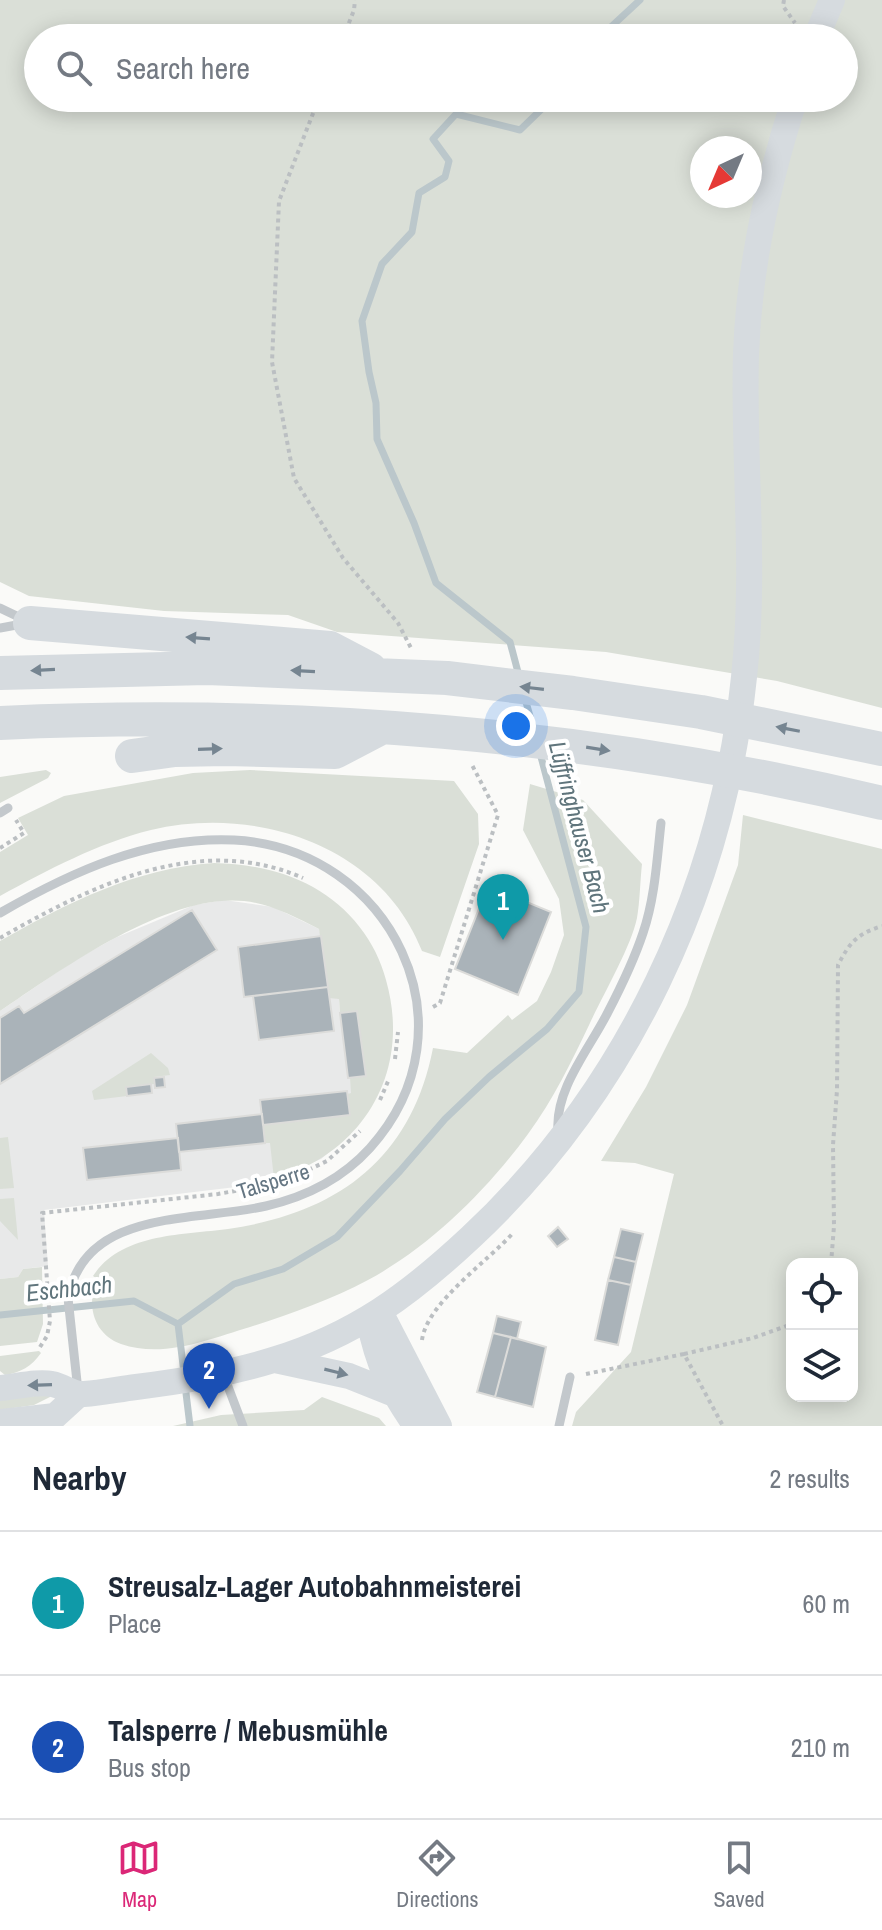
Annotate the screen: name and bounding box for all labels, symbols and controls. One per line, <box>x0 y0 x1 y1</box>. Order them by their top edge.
search box <box>24 24 858 112</box>
icon: search <box>52 46 96 90</box>
text: Search here <box>116 48 250 88</box>
north arrow <box>690 136 762 208</box>
one-way arrow <box>185 631 210 644</box>
one-way arrow <box>30 664 55 677</box>
one-way arrow <box>290 664 315 677</box>
one-way arrow <box>519 681 544 694</box>
your location <box>496 706 536 746</box>
one-way arrow <box>776 723 801 735</box>
water label: Lüffringhauser Bach <box>542 737 618 917</box>
one-way arrow <box>198 743 223 755</box>
one-way arrow <box>586 744 611 756</box>
pin: 1 <box>477 874 529 940</box>
street label: Talsperre <box>233 1156 313 1206</box>
map controls <box>786 1258 858 1402</box>
button: locate <box>786 1258 858 1330</box>
water label: Eschbach <box>24 1268 114 1308</box>
button: layers <box>786 1330 858 1402</box>
pin: 2 <box>183 1343 235 1409</box>
one-way arrow <box>323 1367 348 1379</box>
one-way arrow <box>27 1379 52 1392</box>
text: Nearby <box>32 1455 127 1501</box>
text: 2 results <box>769 1461 850 1496</box>
text: Streusalz-Lager Autobahnmeisterei <box>108 1566 521 1606</box>
text: 1 <box>52 1586 64 1621</box>
text: 60 m <box>803 1586 850 1621</box>
text: Place <box>108 1606 161 1641</box>
text: Talsperre / Mebusmühle <box>108 1710 388 1750</box>
text: 2 <box>52 1730 64 1765</box>
text: 210 m <box>791 1730 850 1765</box>
text: Bus stop <box>108 1750 191 1785</box>
tab: Map <box>117 1836 161 1914</box>
tab: Directions <box>396 1836 479 1914</box>
tab: Saved <box>713 1836 765 1914</box>

